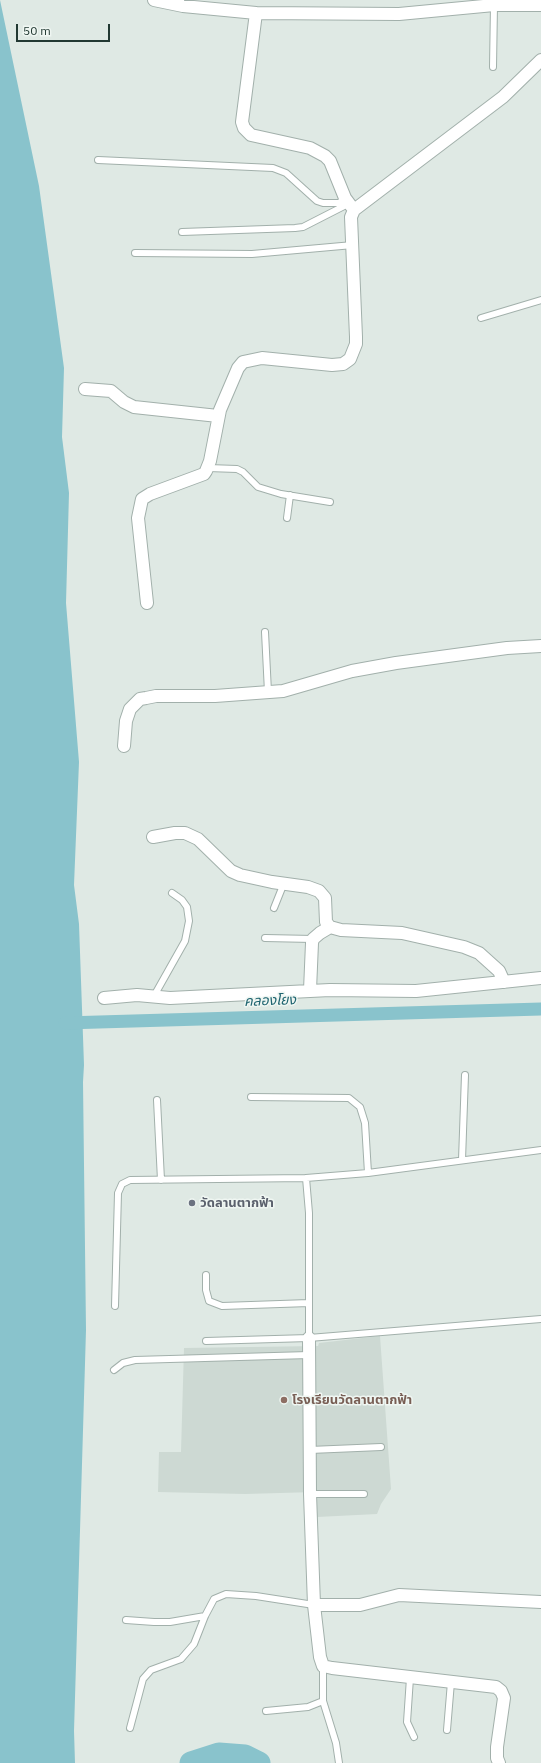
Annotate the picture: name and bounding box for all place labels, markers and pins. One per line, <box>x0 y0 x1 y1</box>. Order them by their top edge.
place label: วัดลานตากฟ้า <box>200 1195 274 1211</box>
marker: วัดลานตากฟ้า <box>187 1198 197 1208</box>
place label: โรงเรียนวัดลานตากฟ้า <box>292 1392 412 1408</box>
marker: โรงเรียนวัดลานตากฟ้า <box>279 1395 289 1405</box>

